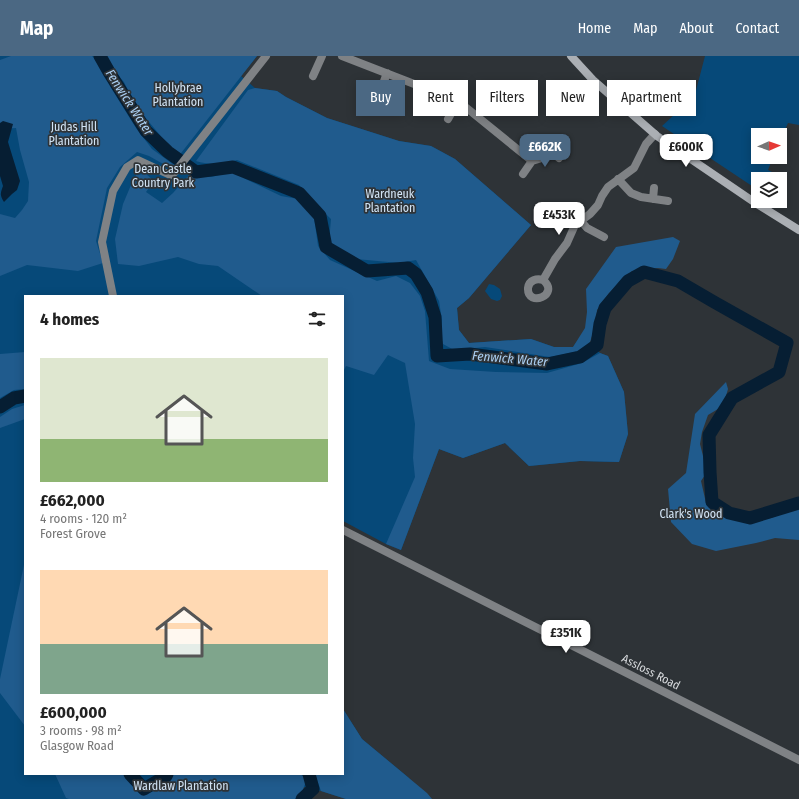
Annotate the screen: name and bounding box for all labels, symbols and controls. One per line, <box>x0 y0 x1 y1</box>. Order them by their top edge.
text: Map <box>20 17 53 40</box>
text: Home <box>578 20 611 37</box>
text: Map <box>633 20 657 37</box>
text: About <box>679 20 714 37</box>
text: Contact <box>736 20 779 37</box>
water label: Fenwick Water <box>103 66 157 139</box>
chip: Buy <box>356 80 405 116</box>
chip: Rent <box>413 80 468 116</box>
chip: Filters <box>476 80 538 116</box>
chip: New <box>546 80 599 116</box>
chip: Apartment <box>607 80 696 116</box>
park label: Hollybrae Plantation <box>153 81 203 109</box>
park label: Judas Hill Plantation <box>49 120 99 148</box>
north arrow <box>751 128 787 164</box>
map controls <box>751 128 787 208</box>
pin: £662K <box>517 134 573 168</box>
pin: £600K <box>658 134 714 168</box>
text: £662K <box>528 139 562 154</box>
text: £600K <box>669 139 703 154</box>
park label: Dean Castle Country Park <box>132 162 195 190</box>
button: layers <box>751 172 787 208</box>
park label: Wardneuk Plantation <box>365 187 415 215</box>
pin: £453K <box>531 202 587 236</box>
text: £453K <box>543 207 575 222</box>
icon: filters <box>306 308 328 330</box>
text: 4 homes <box>40 309 99 330</box>
water label: Fenwick Water <box>472 348 549 369</box>
icon: home <box>148 384 220 456</box>
text: £662,000 <box>40 490 105 511</box>
park label: Clark's Wood <box>660 507 722 521</box>
text: 4 rooms · 120 m² <box>40 511 127 526</box>
text: Forest Grove <box>40 526 106 541</box>
icon: home <box>148 596 220 668</box>
pin: £351K <box>538 620 594 654</box>
text: £351K <box>550 625 582 640</box>
street label: Assloss Road <box>619 651 683 693</box>
text: £600,000 <box>40 702 107 723</box>
text: 3 rooms · 98 m² <box>40 723 122 738</box>
text: Glasgow Road <box>40 738 114 753</box>
park label: Wardlaw Plantation <box>133 779 229 793</box>

